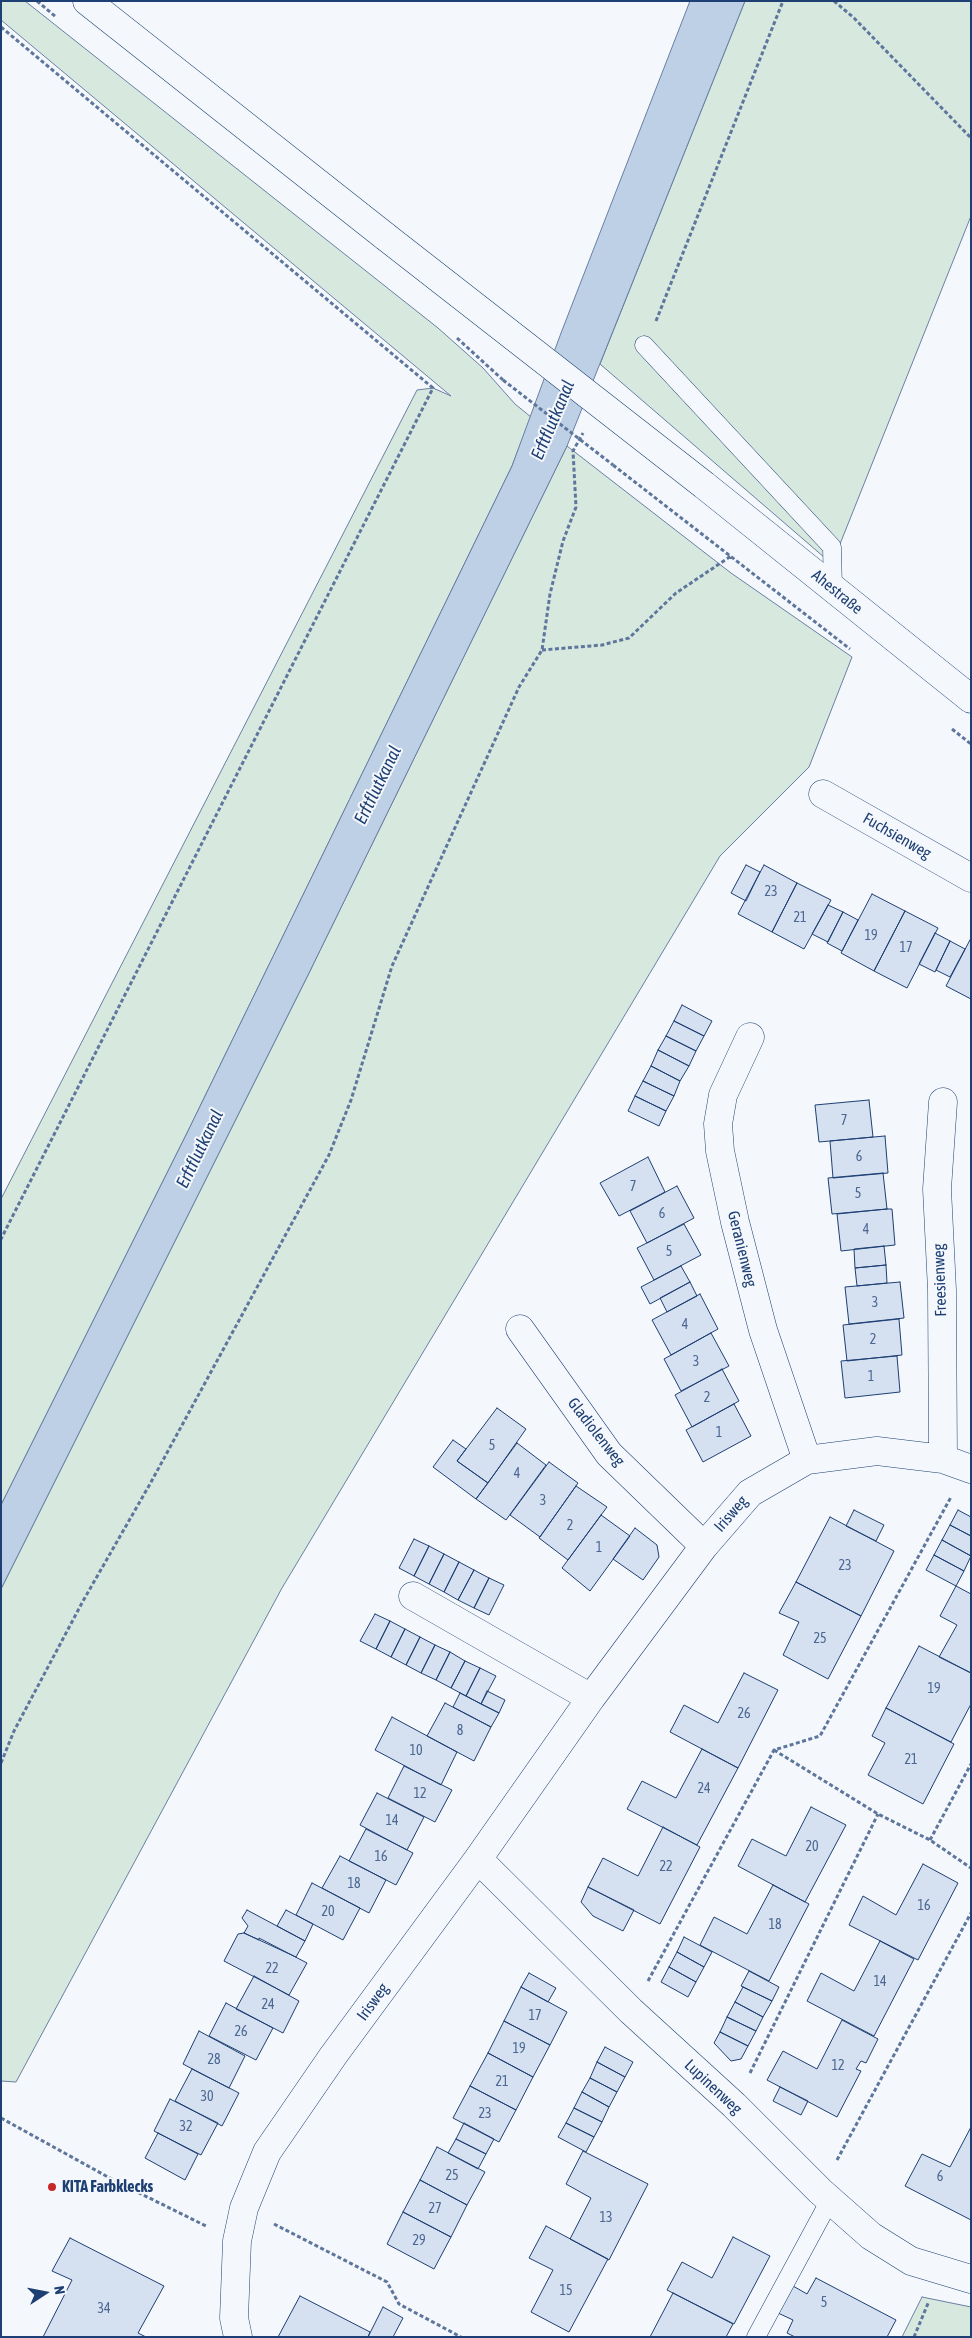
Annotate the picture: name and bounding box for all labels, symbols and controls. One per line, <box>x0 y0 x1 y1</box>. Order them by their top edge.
water label: Erftflutkanal <box>527 377 579 463</box>
street label: Ahestraße <box>808 566 866 618</box>
water label: Erftflutkanal <box>350 742 406 828</box>
street label: Fuchsienweg <box>859 809 935 863</box>
house number: 23 <box>764 884 778 900</box>
house number: 21 <box>793 910 807 926</box>
house number: 19 <box>864 928 878 944</box>
house number: 17 <box>899 940 913 956</box>
water label: Erftflutkanal <box>172 1106 228 1192</box>
house number: 7 <box>841 1113 847 1129</box>
house number: 6 <box>856 1149 862 1165</box>
house number: 7 <box>630 1179 636 1195</box>
house number: 5 <box>855 1186 861 1202</box>
house number: 6 <box>659 1206 665 1222</box>
street label: Geranienweg <box>723 1209 761 1289</box>
house number: 4 <box>863 1222 869 1238</box>
street label: Freesienweg <box>929 1243 951 1317</box>
house number: 5 <box>666 1244 672 1260</box>
house number: 3 <box>872 1295 878 1311</box>
house number: 4 <box>682 1317 688 1333</box>
house number: 2 <box>870 1332 876 1348</box>
house number: 3 <box>693 1354 699 1370</box>
house number: 1 <box>868 1369 874 1385</box>
house number: 2 <box>704 1390 710 1406</box>
street label: Gladiolenweg <box>563 1394 629 1470</box>
house number: 1 <box>716 1425 722 1441</box>
house number: 5 <box>489 1438 495 1454</box>
house number: 4 <box>514 1466 520 1482</box>
street label: Irisweg <box>710 1492 752 1536</box>
house number: 3 <box>540 1493 546 1509</box>
house number: 2 <box>567 1518 573 1534</box>
house number: 1 <box>596 1540 602 1556</box>
house number: 23 <box>838 1558 852 1574</box>
house number: 25 <box>813 1631 827 1647</box>
house number: 19 <box>927 1681 941 1697</box>
house number: 26 <box>737 1706 751 1722</box>
house number: 8 <box>457 1723 463 1739</box>
house number: 10 <box>409 1743 423 1759</box>
house number: 21 <box>904 1752 918 1768</box>
house number: 24 <box>697 1781 711 1797</box>
house number: 12 <box>413 1786 427 1802</box>
house number: 14 <box>385 1813 399 1829</box>
house number: 20 <box>805 1839 819 1855</box>
house number: 16 <box>374 1849 388 1865</box>
house number: 22 <box>659 1859 673 1875</box>
house number: 18 <box>347 1876 361 1892</box>
house number: 16 <box>917 1898 931 1914</box>
house number: 20 <box>321 1904 335 1920</box>
house number: 18 <box>768 1917 782 1933</box>
house number: 22 <box>265 1961 279 1977</box>
house number: 14 <box>873 1974 887 1990</box>
street label: Irisweg <box>353 1980 393 2024</box>
house number: 24 <box>261 1997 275 2013</box>
house number: 17 <box>528 2008 542 2024</box>
house number: 26 <box>234 2024 248 2040</box>
house number: 19 <box>512 2041 526 2057</box>
house number: 28 <box>207 2052 221 2068</box>
street label: Lupinenweg <box>680 2056 746 2118</box>
house number: 12 <box>831 2058 845 2074</box>
house number: 21 <box>495 2074 509 2090</box>
house number: 30 <box>200 2089 214 2105</box>
house number: 23 <box>478 2106 492 2122</box>
house number: 32 <box>179 2119 193 2135</box>
house number: 25 <box>445 2168 459 2184</box>
house number: 6 <box>937 2169 943 2185</box>
place label: KITA Farbklecks <box>62 2177 153 2197</box>
marker: KITA Farbklecks <box>46 2181 58 2193</box>
house number: 27 <box>428 2201 442 2217</box>
house number: 13 <box>599 2210 613 2226</box>
house number: 29 <box>412 2233 426 2249</box>
north arrow <box>20 2268 70 2318</box>
house number: 15 <box>559 2283 573 2299</box>
text: N <box>51 2285 68 2296</box>
house number: 5 <box>821 2295 827 2311</box>
house number: 34 <box>97 2301 111 2317</box>

